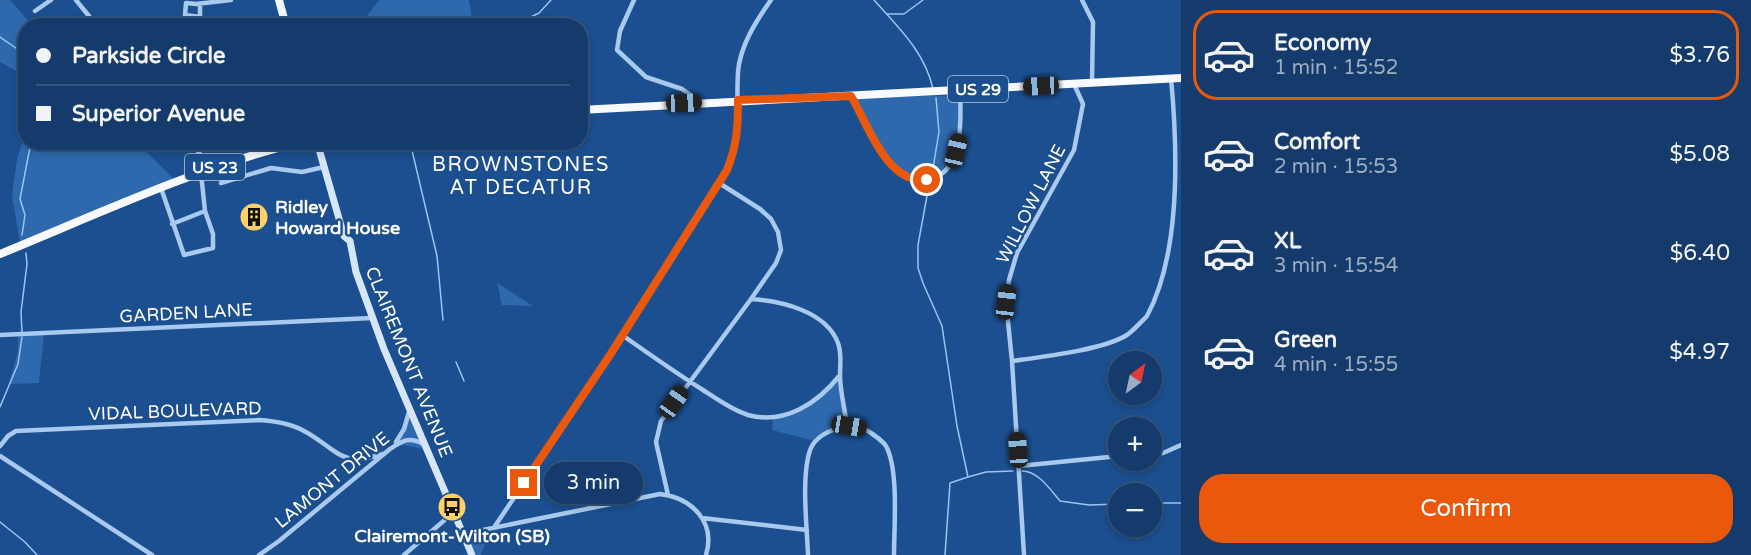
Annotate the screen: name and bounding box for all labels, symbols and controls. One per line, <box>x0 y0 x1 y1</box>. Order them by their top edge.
icon: car <box>1202 28 1256 82</box>
text: Economy <box>1274 30 1371 56</box>
text: $3.76 <box>1669 42 1730 68</box>
text: Parkside Circle <box>72 43 226 69</box>
text: 1 min · 15:52 <box>1274 56 1398 80</box>
road number: US 29 <box>948 76 1008 102</box>
car <box>1023 76 1059 96</box>
car <box>666 93 702 113</box>
text: Superior Avenue <box>72 101 245 127</box>
icon: car <box>1202 127 1256 181</box>
text: Comfort <box>1274 129 1360 155</box>
car <box>943 131 969 171</box>
street label: WILLOW LANE <box>991 141 1071 267</box>
text: $5.08 <box>1669 141 1730 167</box>
district label: BROWNSTONES AT DECATUR <box>432 153 610 200</box>
road number: US 23 <box>185 154 245 180</box>
text: 2 min · 15:53 <box>1274 155 1398 179</box>
route start <box>913 166 940 193</box>
place label: Ridley Howard House <box>275 196 400 239</box>
building icon: Ridley Howard House <box>238 201 270 233</box>
icon: car <box>1202 226 1256 280</box>
text: XL <box>1274 228 1301 254</box>
text: $6.40 <box>1670 240 1730 266</box>
text: 3 min · 15:54 <box>1274 254 1398 278</box>
street label: CLAIREMONT AVENUE <box>361 263 457 461</box>
car <box>995 283 1017 321</box>
street label: GARDEN LANE <box>119 299 253 327</box>
icon: car <box>1202 325 1256 379</box>
text: Green <box>1274 327 1337 353</box>
text: $4.97 <box>1669 339 1730 365</box>
north arrow <box>1108 351 1162 405</box>
map controls <box>1108 351 1162 537</box>
text: 4 min · 15:55 <box>1274 353 1398 377</box>
car <box>656 382 692 422</box>
street label: VIDAL BOULEVARD <box>88 397 262 425</box>
car <box>830 414 868 438</box>
button: + <box>1108 417 1162 471</box>
street label: LAMONT DRIVE <box>270 427 394 533</box>
car <box>1008 431 1028 469</box>
callout: 3 min <box>545 462 644 504</box>
route end <box>510 469 537 496</box>
text: 3 min <box>567 471 620 495</box>
button: Confirm <box>1199 474 1733 543</box>
button: − <box>1108 483 1162 537</box>
bus stop icon: Clairemont-Wilton (SB) <box>436 491 468 523</box>
place label: Clairemont-Wilton (SB) <box>354 525 550 547</box>

